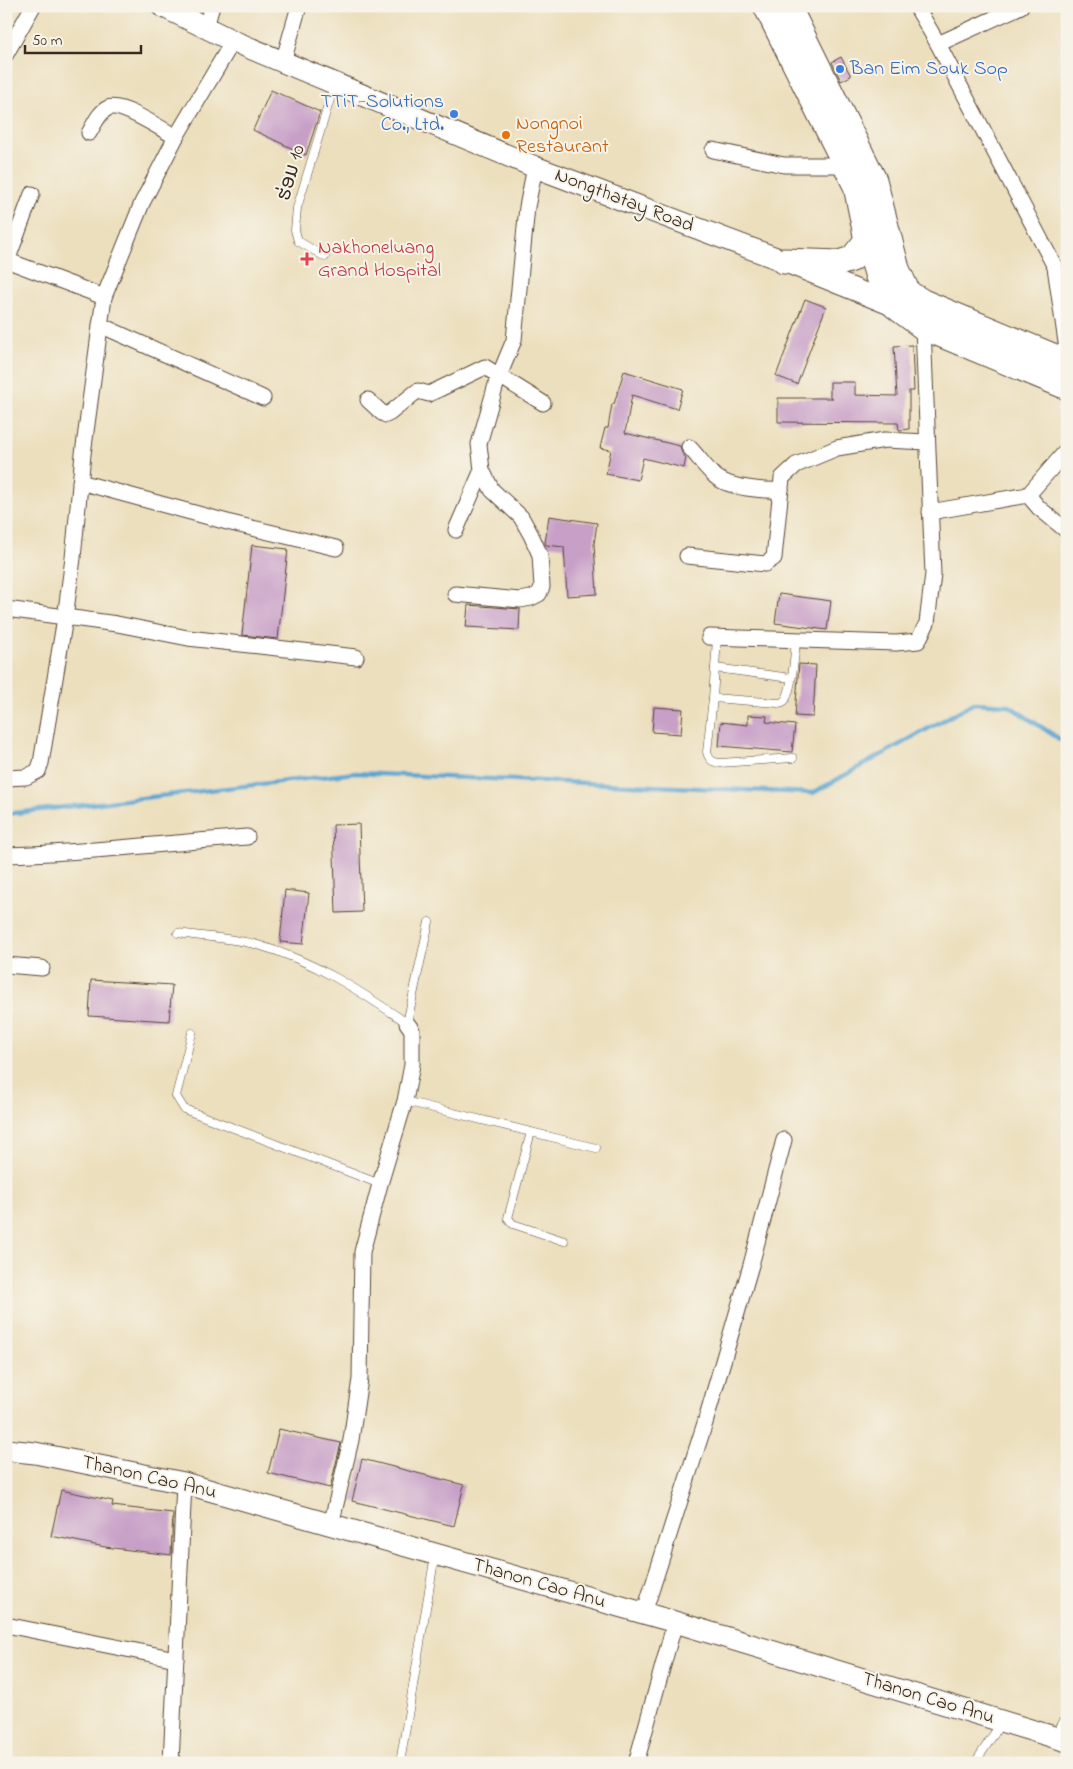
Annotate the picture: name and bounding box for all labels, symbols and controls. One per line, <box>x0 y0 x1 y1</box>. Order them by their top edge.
scale bar <box>25 22 141 54</box>
text: 50 m <box>32 30 63 52</box>
place label: Ban Eim Souk Sop <box>849 55 1008 84</box>
marker: Ban Eim Souk Sop <box>834 63 846 75</box>
place label: TTiT-Solutions Co., Ltd. <box>320 88 444 140</box>
marker: TTiT-Solutions Co., Ltd. <box>448 108 460 120</box>
place label: Nongnoi Restaurant <box>516 110 609 162</box>
marker: Nongnoi Restaurant <box>500 129 512 141</box>
street label: ຮ່ອມ 10 <box>270 141 314 204</box>
street label: Nongthatay Road <box>550 161 698 242</box>
place label: Nakhoneluang Grand Hospital <box>318 234 441 286</box>
marker: Nakhoneluang Grand Hospital <box>300 252 314 266</box>
street label: Thanon Cao Anu <box>79 1448 219 1508</box>
street label: Thanon Cao Anu <box>469 1551 609 1617</box>
street label: Thanon Cao Anu <box>858 1665 998 1733</box>

